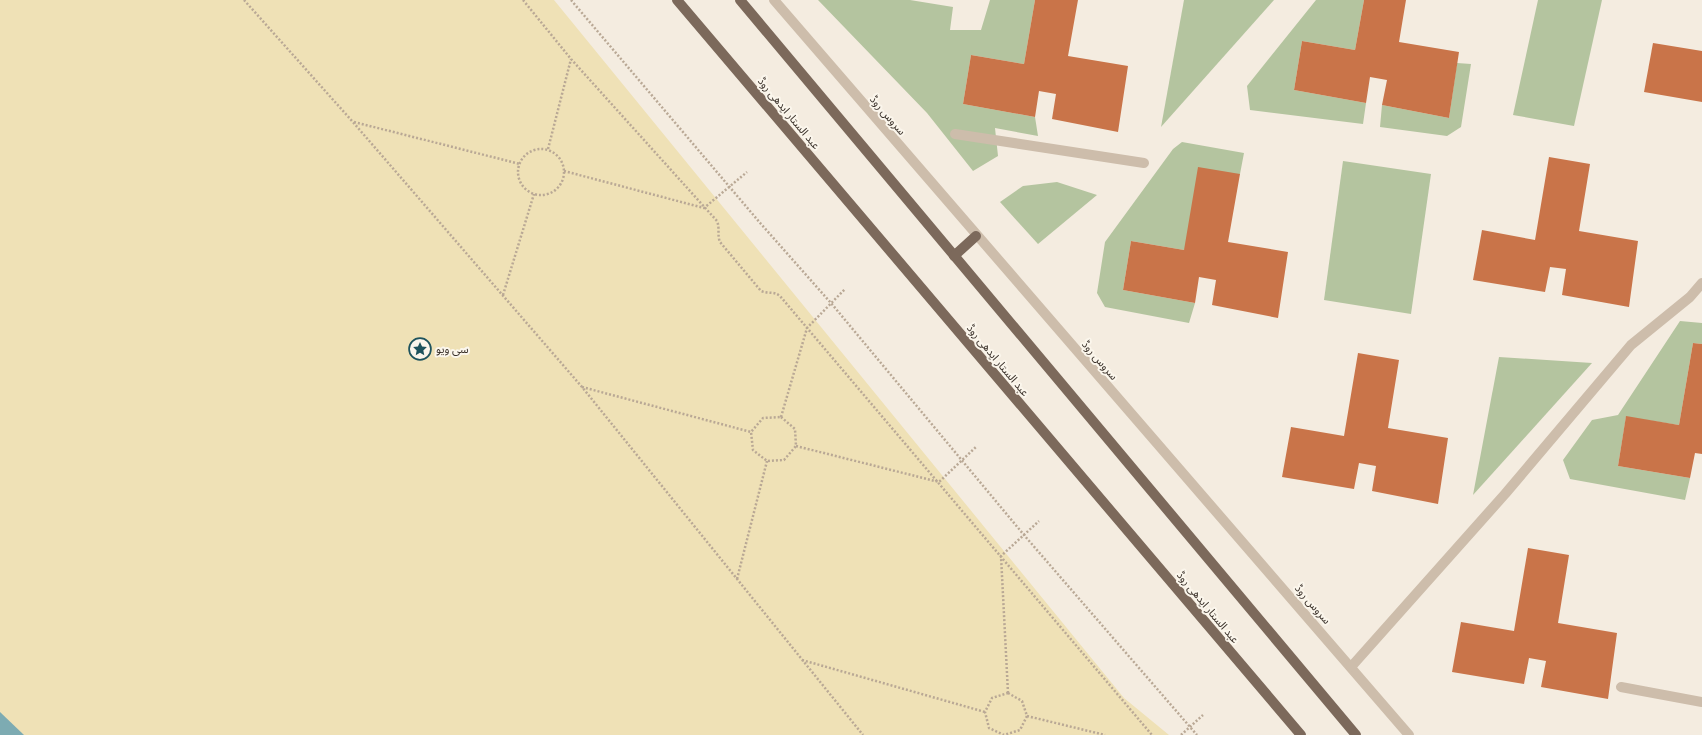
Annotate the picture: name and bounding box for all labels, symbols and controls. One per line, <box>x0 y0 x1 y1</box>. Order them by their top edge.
street label: عبد الستار ایدھی روڈ <box>755 75 823 152</box>
street label: سروس روڈ <box>867 93 909 138</box>
street label: عبد الستار ایدھی روڈ <box>964 322 1032 399</box>
place icon: سی ویو <box>407 336 433 362</box>
street label: سروس روڈ <box>1079 338 1121 383</box>
place label: سی ویو <box>436 343 469 356</box>
street label: عبد الستار ایدھی روڈ <box>1174 569 1242 646</box>
street label: سروس روڈ <box>1292 582 1334 627</box>

